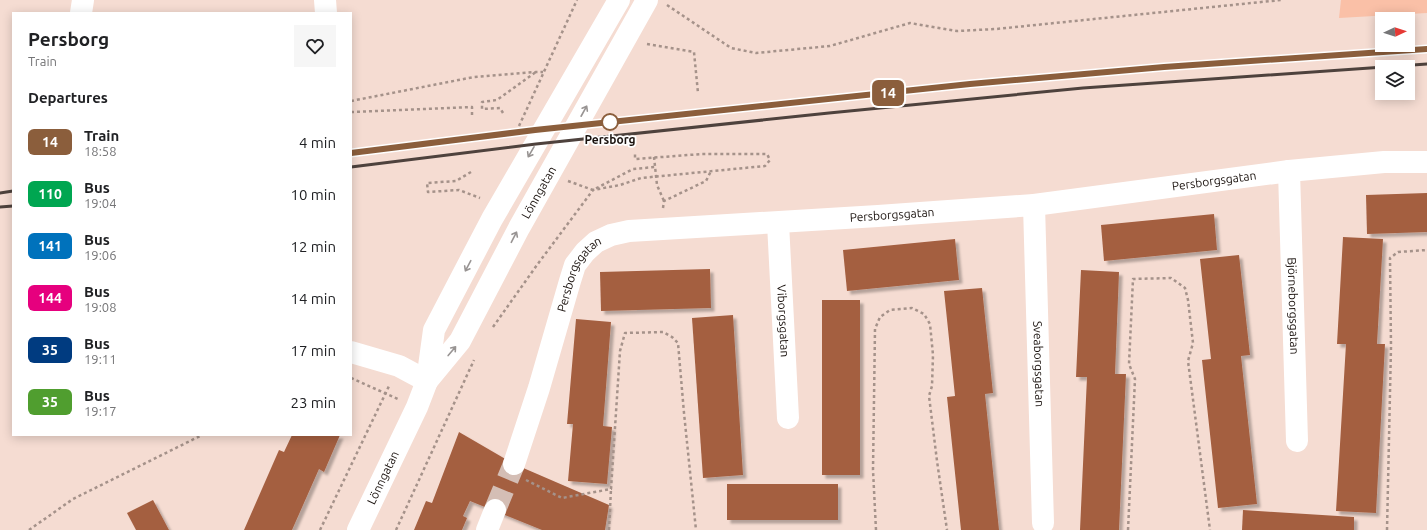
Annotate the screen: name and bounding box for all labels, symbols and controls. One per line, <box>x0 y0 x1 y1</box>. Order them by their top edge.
north arrow <box>1375 12 1415 52</box>
map controls <box>1375 12 1415 100</box>
button: heart <box>294 25 336 67</box>
text: Persborg <box>28 28 109 50</box>
text: Train <box>28 54 57 68</box>
button: layers <box>1375 60 1415 100</box>
line badge: 14 <box>870 80 906 106</box>
text: 14 <box>880 85 896 101</box>
text: Departures <box>28 89 108 106</box>
one-way arrow <box>581 105 588 117</box>
marker: Persborg <box>601 113 619 131</box>
text: Train <box>84 127 119 144</box>
place label: Persborg <box>584 133 636 146</box>
text: 14 <box>42 134 58 150</box>
text: 4 min <box>299 134 336 151</box>
text: 18:58 <box>84 144 117 158</box>
one-way arrow <box>527 146 535 158</box>
street label: Lönngatan <box>519 164 558 221</box>
street label: Persborgsgatan <box>1171 168 1257 193</box>
text: Bus <box>84 179 110 196</box>
text: 110 <box>38 186 62 202</box>
text: 10 min <box>290 186 336 203</box>
text: 19:04 <box>84 196 117 210</box>
street label: Persborgsgatan <box>849 205 935 224</box>
text: Bus <box>84 231 110 248</box>
one-way arrow <box>511 231 518 243</box>
street label: Persborgsgatan <box>554 234 603 313</box>
text: 141 <box>38 238 62 254</box>
text: 12 min <box>290 238 336 255</box>
text: 19:06 <box>84 248 117 262</box>
street label: Björneborgsgatan <box>1286 257 1301 355</box>
one-way arrow <box>464 260 471 272</box>
text: Bus <box>84 283 110 300</box>
street label: Viborgsgatan <box>775 284 792 357</box>
text: 144 <box>38 290 62 306</box>
text: 14 min <box>290 290 336 307</box>
text: 19:08 <box>84 300 117 314</box>
street label: Sveaborgsgatan <box>1031 321 1047 407</box>
text: Bus <box>84 335 110 352</box>
text: 35 <box>42 342 58 358</box>
text: 17 min <box>290 342 336 359</box>
one-way arrow <box>447 345 456 356</box>
text: 19:11 <box>84 352 117 366</box>
text: Bus <box>84 387 110 404</box>
text: 35 <box>42 394 58 410</box>
text: 23 min <box>290 394 336 411</box>
text: 19:17 <box>84 404 117 418</box>
street label: Lönngatan <box>364 449 401 506</box>

